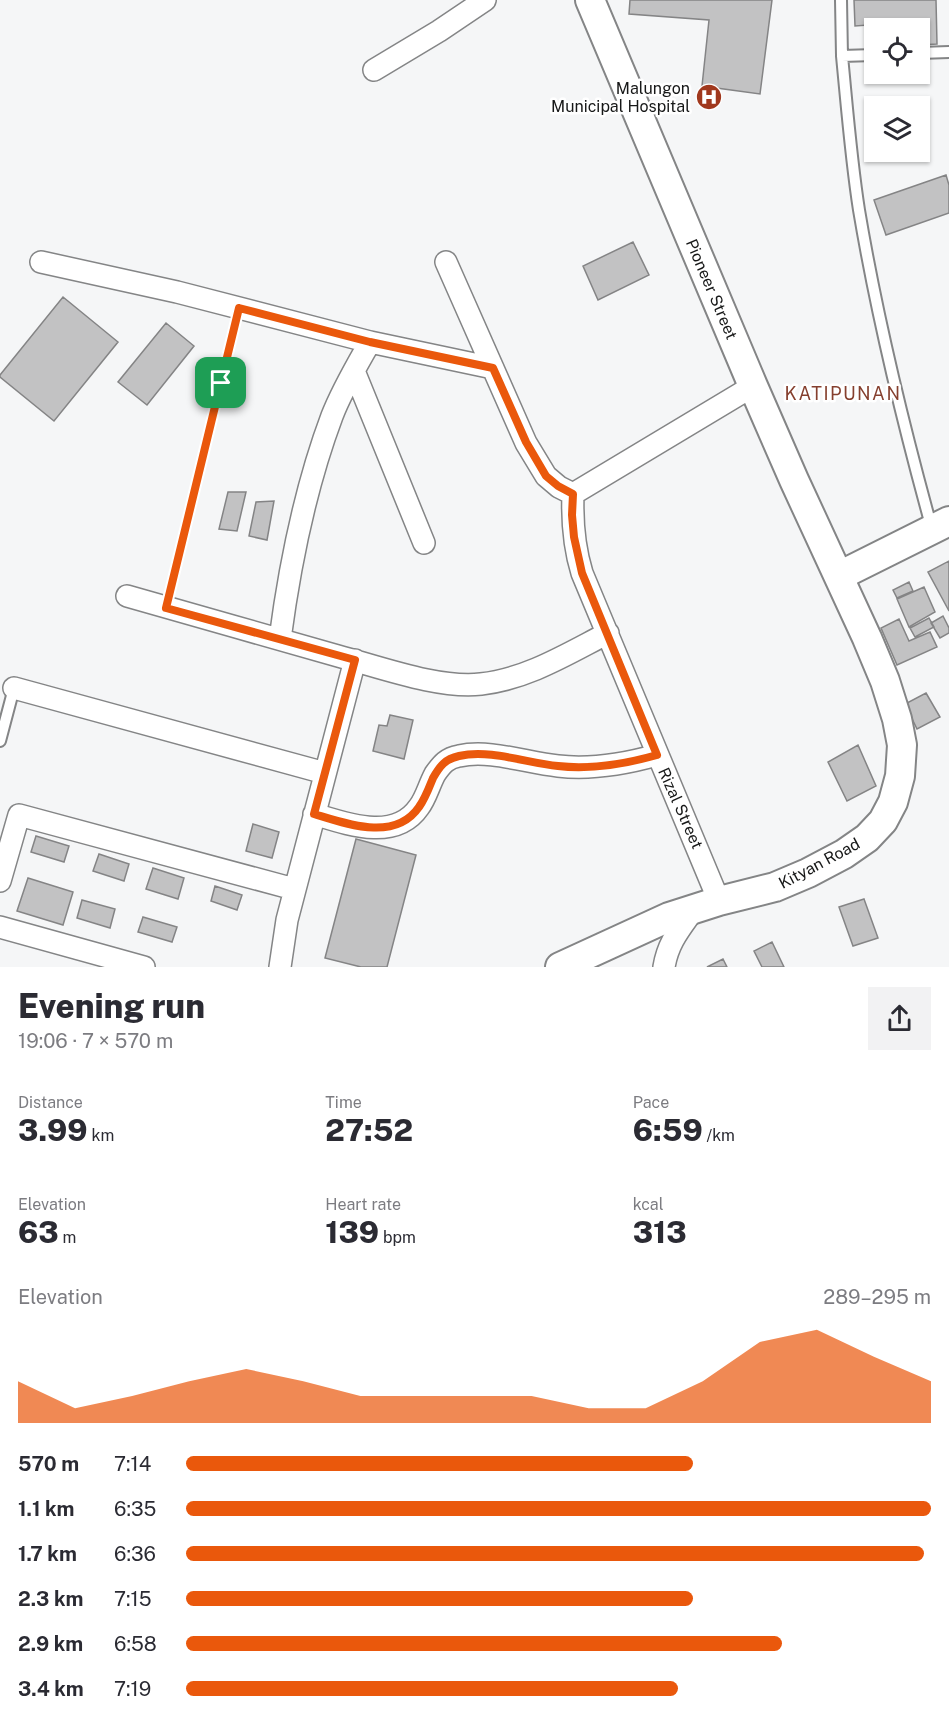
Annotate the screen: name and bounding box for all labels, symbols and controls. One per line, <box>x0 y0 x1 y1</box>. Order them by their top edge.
map controls <box>864 18 930 162</box>
button: locate <box>864 18 930 84</box>
place label: Malungon Municipal Hospital <box>551 79 690 116</box>
hospital icon: Malungon Municipal Hospital <box>694 82 724 112</box>
button: layers <box>864 96 930 162</box>
street label: Pioneer Street <box>682 236 741 342</box>
pin <box>195 357 246 408</box>
icon: arrive <box>204 366 237 399</box>
district label: KATIPUNAN <box>785 383 901 404</box>
street label: Rizal Street <box>654 765 707 852</box>
street label: Kityan Road <box>775 834 863 893</box>
text: Evening run <box>18 987 205 1025</box>
button: share <box>868 987 931 1050</box>
text: 19:06 · 7 × 570 m <box>18 1029 173 1053</box>
text: Distance <box>18 1093 83 1112</box>
text: Time <box>325 1093 362 1112</box>
text: Pace <box>633 1093 669 1112</box>
text: 3.99 <box>18 1112 88 1148</box>
text: 27:52 <box>325 1112 413 1148</box>
text: 6:59 <box>633 1112 703 1148</box>
text: km <box>88 1126 114 1145</box>
text: /km <box>703 1126 735 1145</box>
text: Elevation <box>18 1195 86 1214</box>
text: Heart rate <box>325 1195 401 1214</box>
text: kcal <box>633 1195 664 1214</box>
text: 63 <box>18 1214 59 1250</box>
text: 139 <box>325 1214 379 1250</box>
text: 313 <box>633 1214 687 1250</box>
text: m <box>59 1228 76 1247</box>
text: bpm <box>379 1228 416 1247</box>
text: Elevation <box>18 1285 103 1309</box>
text: 289–295 m <box>823 1285 931 1309</box>
text: 570 m <box>18 1452 79 1476</box>
text: 7:14 <box>114 1452 151 1476</box>
text: 1.1 km <box>18 1497 75 1521</box>
text: 6:35 <box>114 1497 156 1521</box>
text: 1.7 km <box>18 1542 77 1566</box>
text: 6:36 <box>114 1542 156 1566</box>
text: 2.3 km <box>18 1587 83 1611</box>
text: 7:15 <box>114 1587 151 1611</box>
text: 2.9 km <box>18 1632 83 1656</box>
text: 6:58 <box>114 1632 157 1656</box>
text: 3.4 km <box>18 1677 84 1701</box>
text: 7:19 <box>114 1677 151 1701</box>

